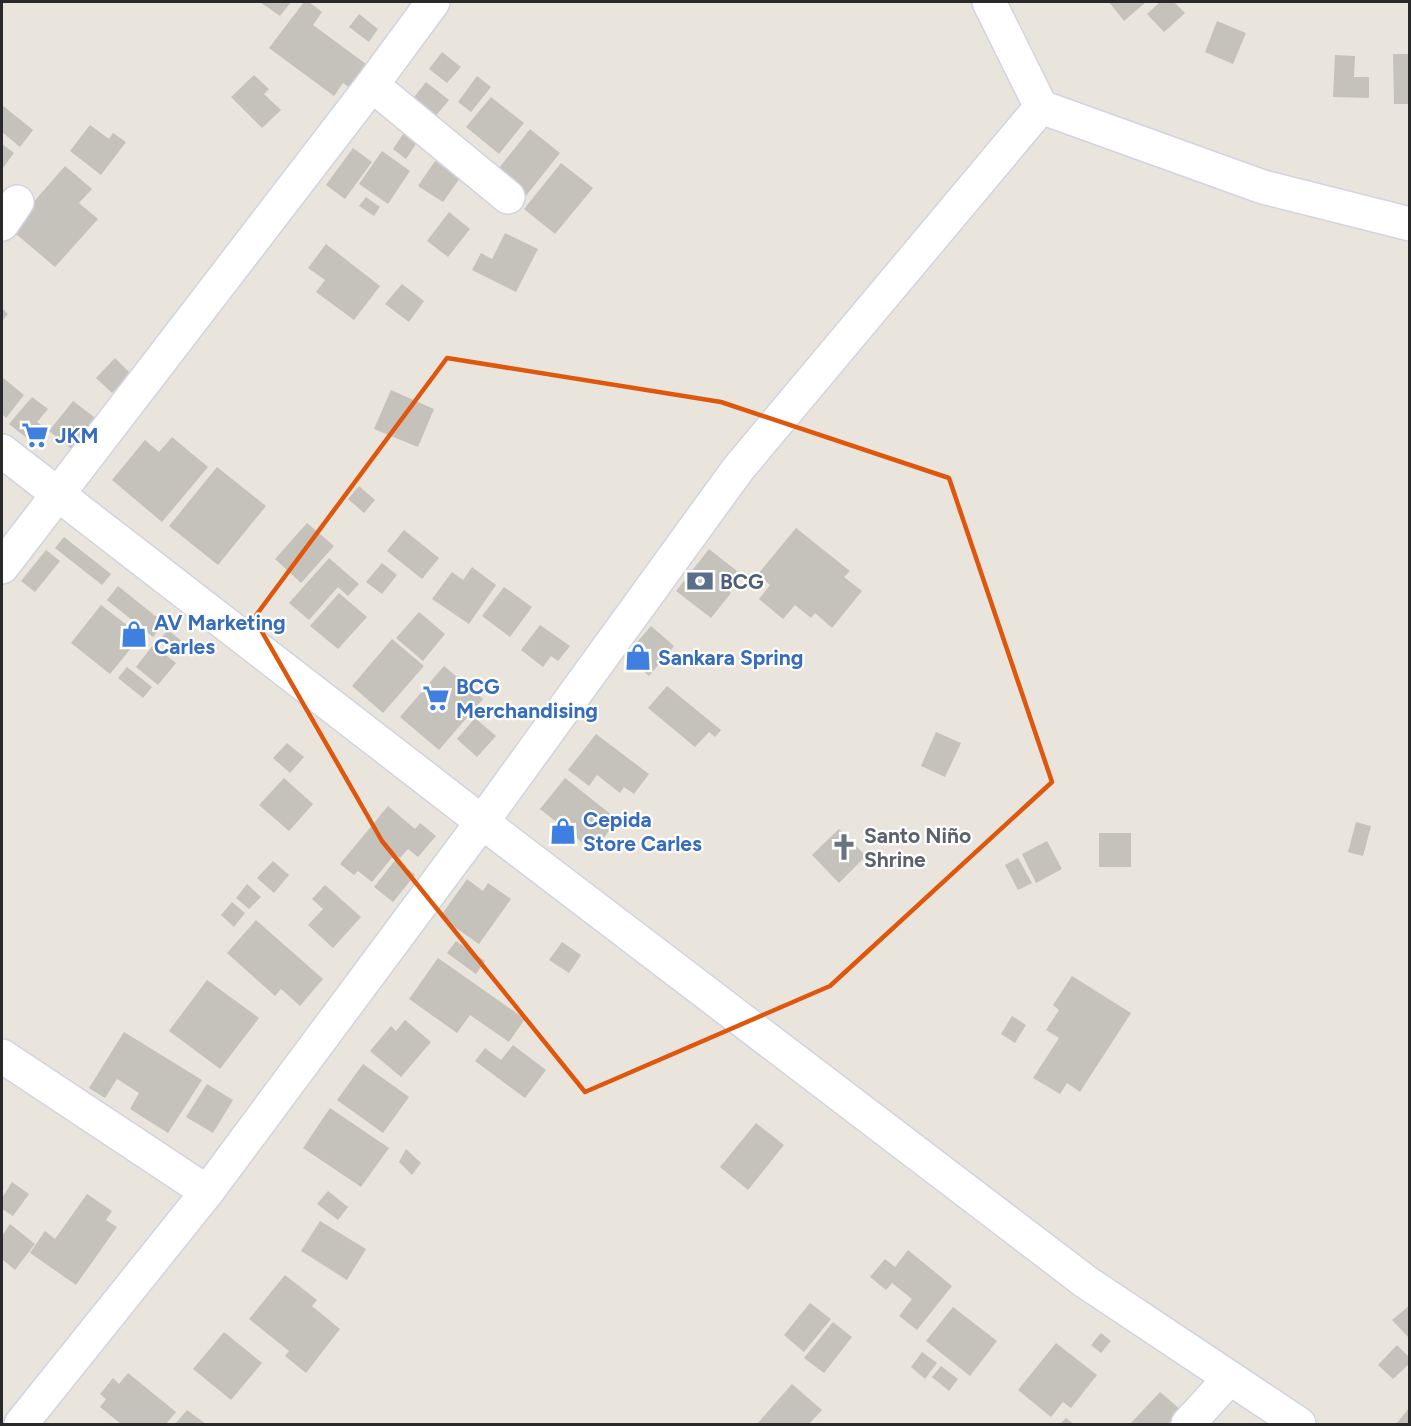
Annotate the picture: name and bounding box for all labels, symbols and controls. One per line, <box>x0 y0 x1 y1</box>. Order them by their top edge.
supermarket icon: JKM <box>20 420 50 450</box>
place label: JKM <box>55 423 99 448</box>
bank icon: BCG <box>685 566 715 596</box>
place label: BCG <box>720 569 764 594</box>
place label: AV Marketing Carles <box>154 610 286 659</box>
shop icon: AV Marketing Carles <box>119 619 149 649</box>
shop icon: Sankara Spring <box>623 642 653 672</box>
place label: Sankara Spring <box>658 645 803 670</box>
place label: BCG Merchandising <box>456 674 598 723</box>
supermarket icon: BCG Merchandising <box>421 683 451 713</box>
place label: Cepida Store Carles <box>583 807 702 856</box>
shop icon: Cepida Store Carles <box>548 816 578 846</box>
place label: Santo Niño Shrine <box>864 823 971 872</box>
church icon: Santo Niño Shrine <box>829 832 859 862</box>

